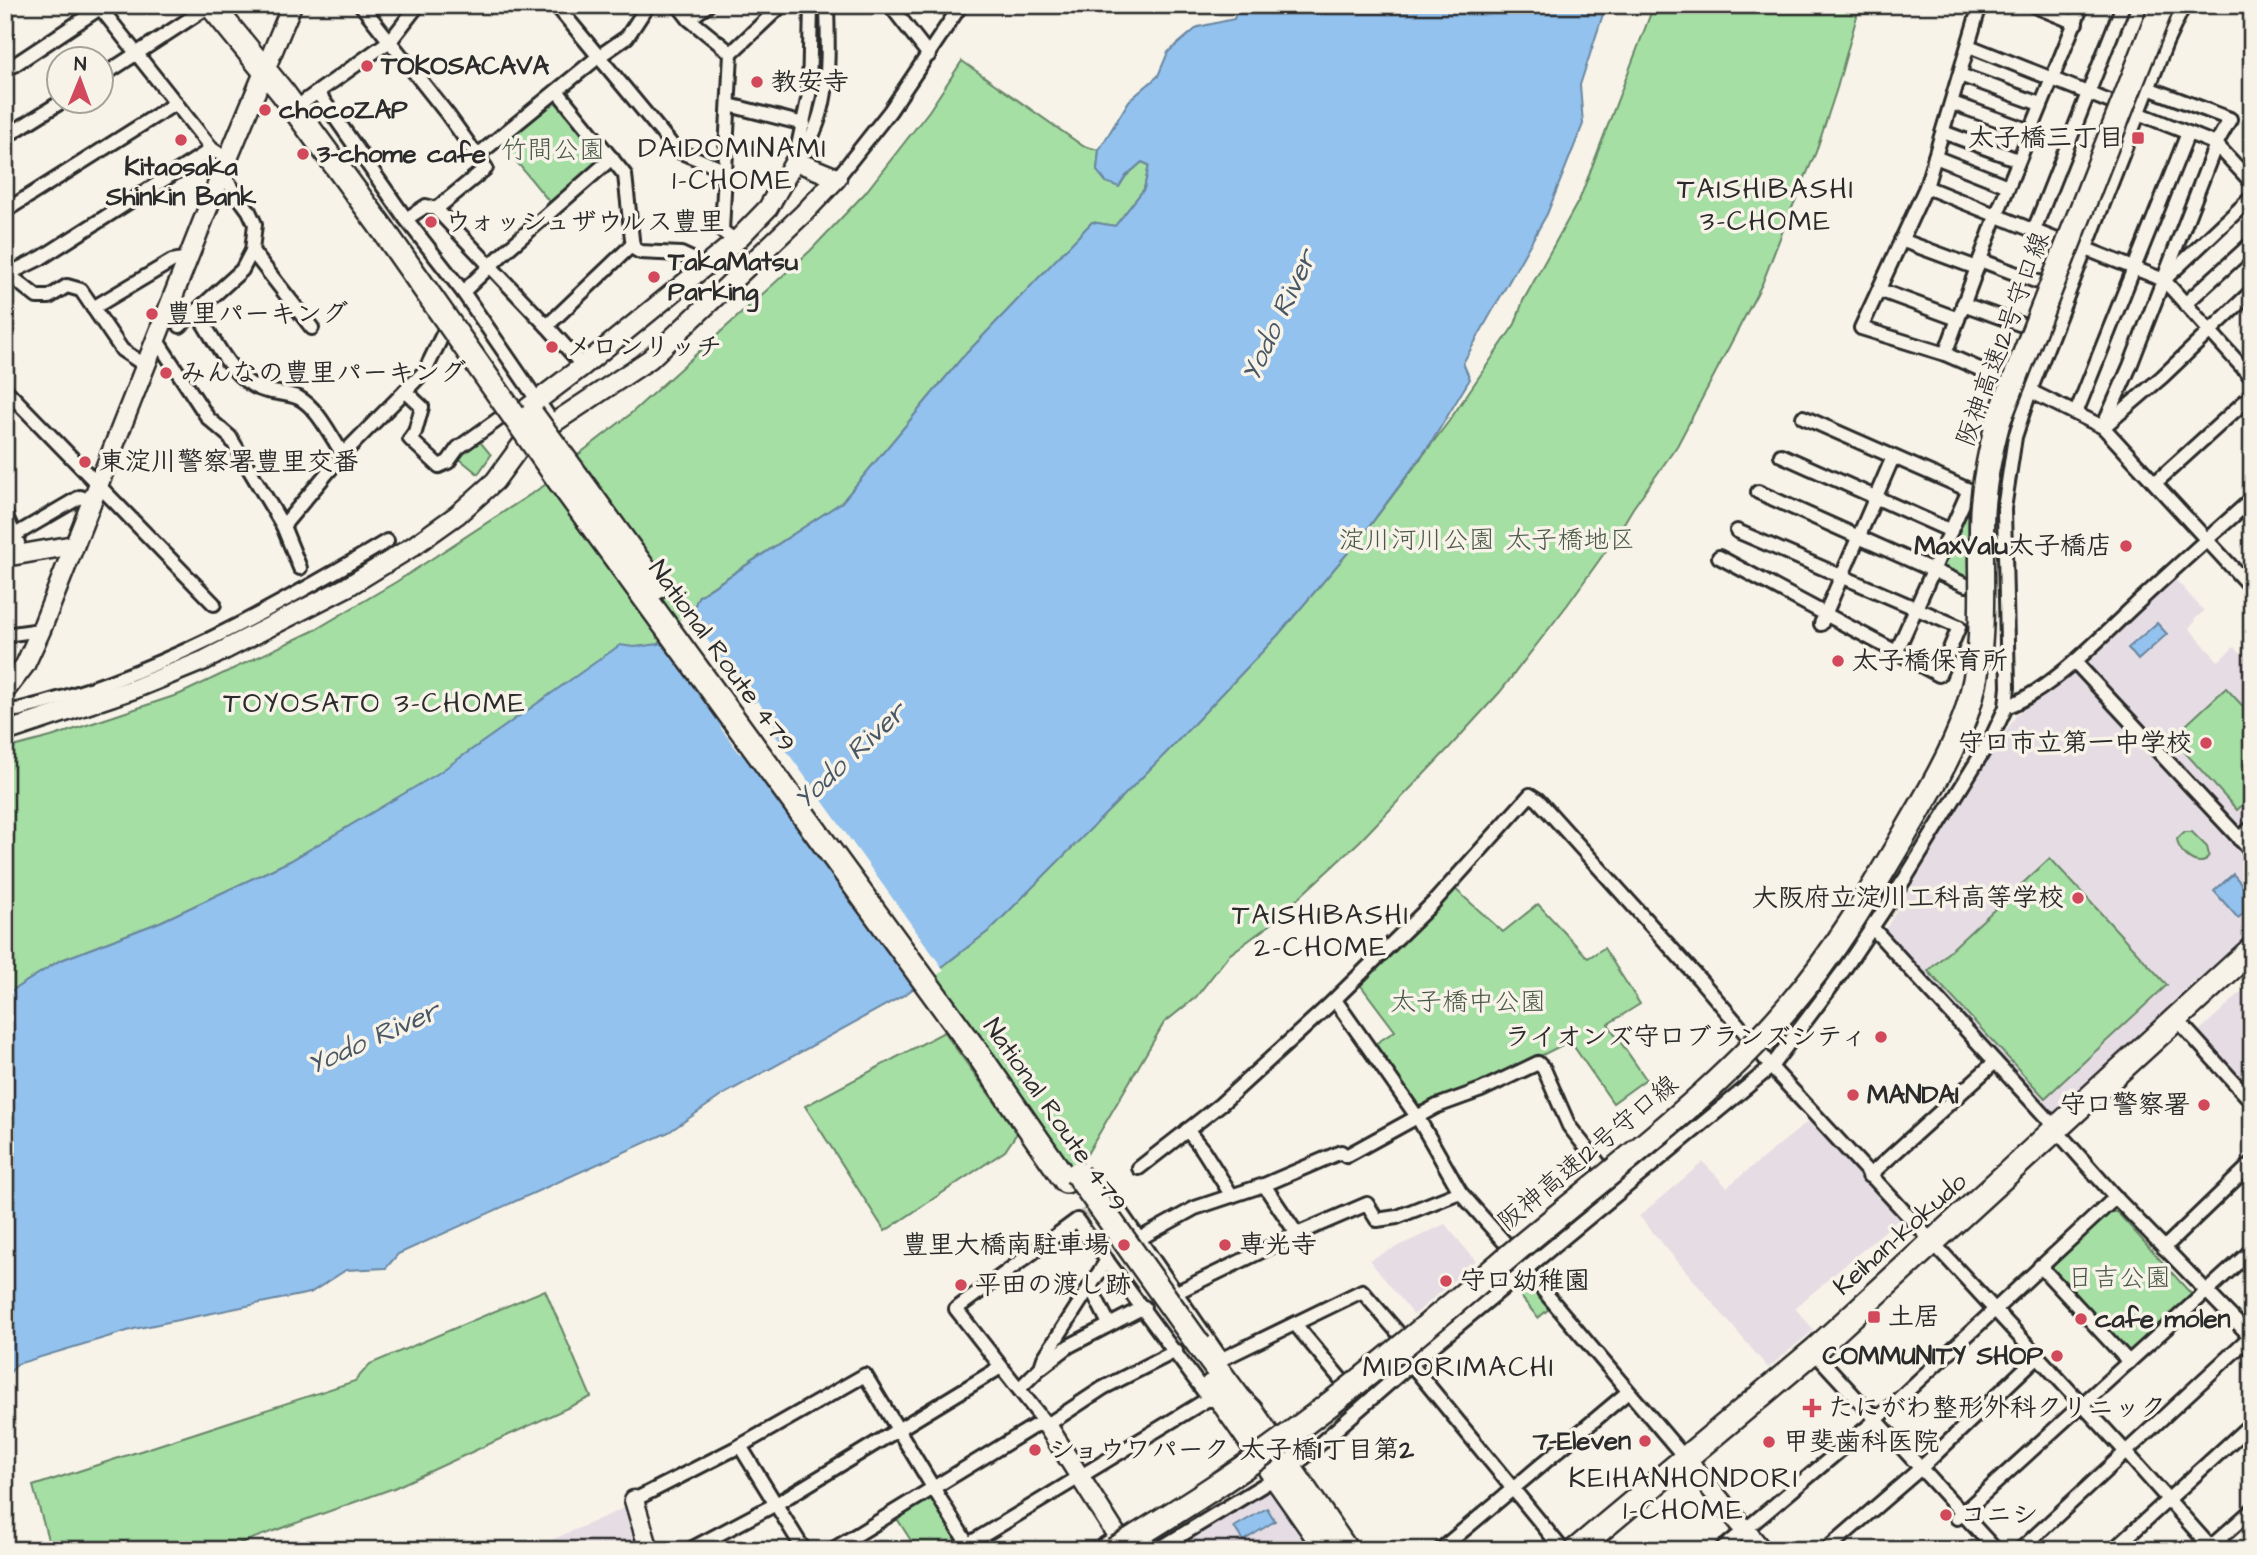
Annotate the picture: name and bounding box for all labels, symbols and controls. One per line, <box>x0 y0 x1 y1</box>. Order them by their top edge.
north arrow <box>46 46 116 116</box>
place label: TOKOSACAVA <box>380 48 550 84</box>
text: N <box>74 51 87 78</box>
marker: TOKOSACAVA <box>359 58 375 74</box>
place label: 教安寺 <box>771 64 849 100</box>
marker: 教安寺 <box>749 74 765 90</box>
place label: chocoZAP <box>279 92 408 128</box>
marker: chocoZAP <box>257 102 273 118</box>
place label: 太子橋三丁目 <box>1968 120 2124 156</box>
district label: DAIDOMINAMI 1-CHOME <box>638 129 828 200</box>
marker: 太子橋三丁目 <box>2130 130 2146 146</box>
marker: Kitaosaka Shinkin Bank <box>173 132 189 148</box>
park label: 竹間公園 <box>501 132 605 168</box>
place label: 3-chome cafe <box>316 136 486 172</box>
marker: 3-chome cafe <box>295 146 311 162</box>
place label: Kitaosaka Shinkin Bank <box>105 149 257 215</box>
district label: TAISHIBASHI 3-CHOME <box>1677 170 1855 241</box>
place label: ウォッシュザウルス豊里 <box>445 204 725 240</box>
marker: ウォッシュザウルス豊里 <box>423 214 439 230</box>
street label: 阪神高速12号守口線 <box>1947 227 2059 451</box>
water label: Yodo River <box>1231 241 1328 388</box>
place label: TakaMatsu Parking <box>667 244 798 313</box>
marker: TakaMatsu Parking <box>646 269 662 285</box>
place label: 豊里パーキング <box>166 296 348 332</box>
marker: 豊里パーキング <box>144 306 160 322</box>
place label: メロンリッチ <box>566 329 722 365</box>
marker: メロンリッチ <box>544 339 560 355</box>
place label: みんなの豊里パーキング <box>180 355 466 391</box>
marker: みんなの豊里パーキング <box>158 365 174 381</box>
place label: 東淀川警察署豊里交番 <box>99 444 359 480</box>
marker: 東淀川警察署豊里交番 <box>77 454 93 470</box>
park label: 淀川河川公園 太子橋地区 <box>1339 522 1635 558</box>
place label: MaxValu太子橋店 <box>1914 528 2112 564</box>
marker: MaxValu太子橋店 <box>2118 538 2134 554</box>
street label: National Route 479 <box>640 553 804 759</box>
place label: 太子橋保育所 <box>1852 643 2008 679</box>
marker: 太子橋保育所 <box>1830 653 1846 669</box>
district label: TOYOSATO 3-CHOME <box>223 684 527 723</box>
water label: Yodo River <box>785 692 917 818</box>
place label: 守口市立第一中学校 <box>1958 725 2192 761</box>
marker: 守口市立第一中学校 <box>2198 735 2214 751</box>
place label: 大阪府立淀川工科高等学校 <box>1752 880 2064 916</box>
marker: 大阪府立淀川工科高等学校 <box>2070 890 2086 906</box>
district label: TAISHIBASHI 2-CHOME <box>1232 896 1410 967</box>
park label: 太子橋中公園 <box>1390 984 1546 1020</box>
water label: Yodo River <box>301 990 448 1085</box>
street label: National Route 479 <box>975 1011 1135 1219</box>
place label: ライオンズ守口ブランズシティ <box>1505 1019 1867 1055</box>
marker: ライオンズ守口ブランズシティ <box>1873 1029 1889 1045</box>
street label: 阪神高速12号守口線 <box>1490 1067 1686 1239</box>
place label: MANDAI <box>1867 1077 1959 1113</box>
marker: MANDAI <box>1845 1087 1861 1103</box>
place label: 守口警察署 <box>2060 1087 2190 1123</box>
marker: 守口警察署 <box>2196 1097 2212 1113</box>
street label: Keihan-kokudo <box>1825 1164 1975 1304</box>
place label: 豊里大橋南駐車場 <box>902 1227 1110 1263</box>
place label: 専光寺 <box>1239 1227 1317 1263</box>
marker: 豊里大橋南駐車場 <box>1116 1237 1132 1253</box>
marker: 専光寺 <box>1217 1237 1233 1253</box>
park label: 日吉公園 <box>2067 1260 2171 1296</box>
place label: 守口幼稚園 <box>1460 1263 1590 1299</box>
place label: 平田の渡し跡 <box>975 1267 1131 1303</box>
marker: 守口幼稚園 <box>1438 1273 1454 1289</box>
marker: 平田の渡し跡 <box>953 1277 969 1293</box>
place label: 土居 <box>1888 1299 1940 1335</box>
place label: cafe molen <box>2095 1301 2231 1337</box>
marker: 土居 <box>1866 1309 1882 1325</box>
marker: cafe molen <box>2073 1311 2089 1327</box>
place label: COMMUNITY SHOP <box>1822 1338 2043 1374</box>
district label: MIDORIMACHI <box>1363 1348 1555 1387</box>
marker: COMMUNITY SHOP <box>2049 1348 2065 1364</box>
place label: たにがわ整形外科クリニック <box>1828 1390 2166 1426</box>
marker: たにがわ整形外科クリニック <box>1802 1398 1822 1418</box>
place label: 7-Eleven <box>1532 1423 1631 1459</box>
place label: 甲斐歯科医院 <box>1783 1424 1939 1460</box>
place label: ショウワパーク 太子橋1丁目第2 <box>1049 1432 1414 1468</box>
marker: 7-Eleven <box>1637 1433 1653 1449</box>
marker: 甲斐歯科医院 <box>1761 1434 1777 1450</box>
marker: ショウワパーク 太子橋1丁目第2 <box>1027 1442 1043 1458</box>
district label: KEIHANHONDORI 1-CHOME <box>1569 1459 1799 1530</box>
place label: コニシ <box>1960 1497 2038 1533</box>
marker: コニシ <box>1938 1507 1954 1523</box>

